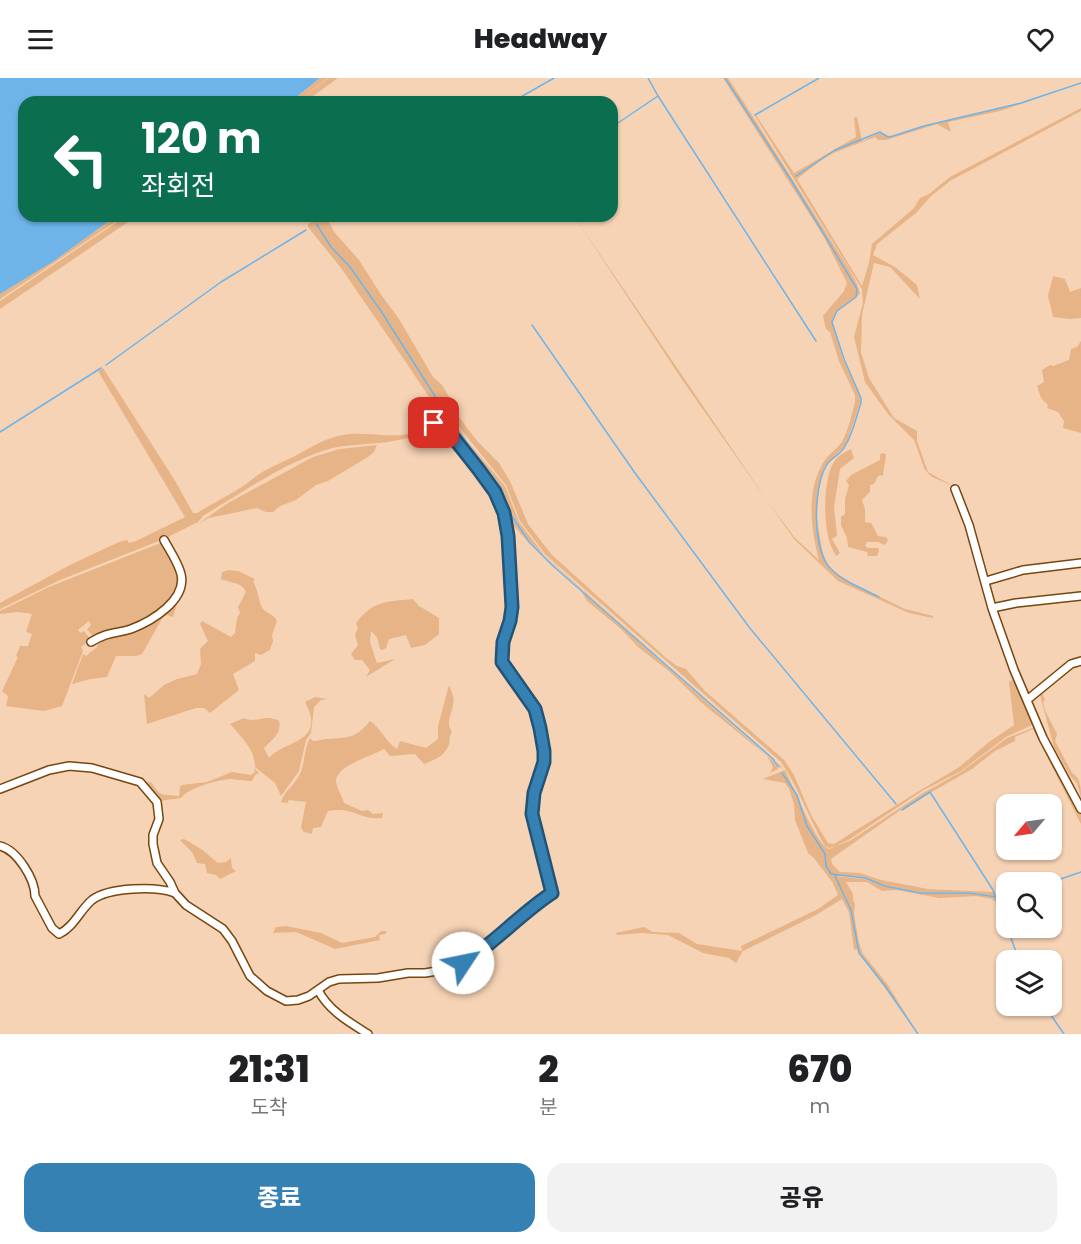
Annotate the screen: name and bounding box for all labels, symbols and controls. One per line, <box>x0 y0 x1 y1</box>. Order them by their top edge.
text: Headway <box>474 20 607 57</box>
icon: menu <box>24 23 57 56</box>
icon: heart <box>1024 23 1057 56</box>
text: 120 m <box>141 109 262 168</box>
icon: left <box>42 120 120 198</box>
text: 좌회전 <box>141 167 216 204</box>
pin <box>408 397 459 448</box>
icon: arrive <box>417 406 450 439</box>
north arrow <box>996 794 1062 860</box>
map controls <box>996 794 1062 1016</box>
button: search <box>996 872 1062 938</box>
position arrow <box>431 931 495 995</box>
button: layers <box>996 950 1062 1016</box>
text: 21:31 <box>228 1044 310 1095</box>
text: 2 <box>538 1044 559 1095</box>
text: 670 <box>787 1044 852 1095</box>
text: m <box>809 1092 830 1120</box>
text: 도착 <box>251 1093 287 1121</box>
text: 분 <box>539 1093 558 1121</box>
button: 종료 <box>24 1163 535 1232</box>
button: 공유 <box>547 1163 1057 1232</box>

